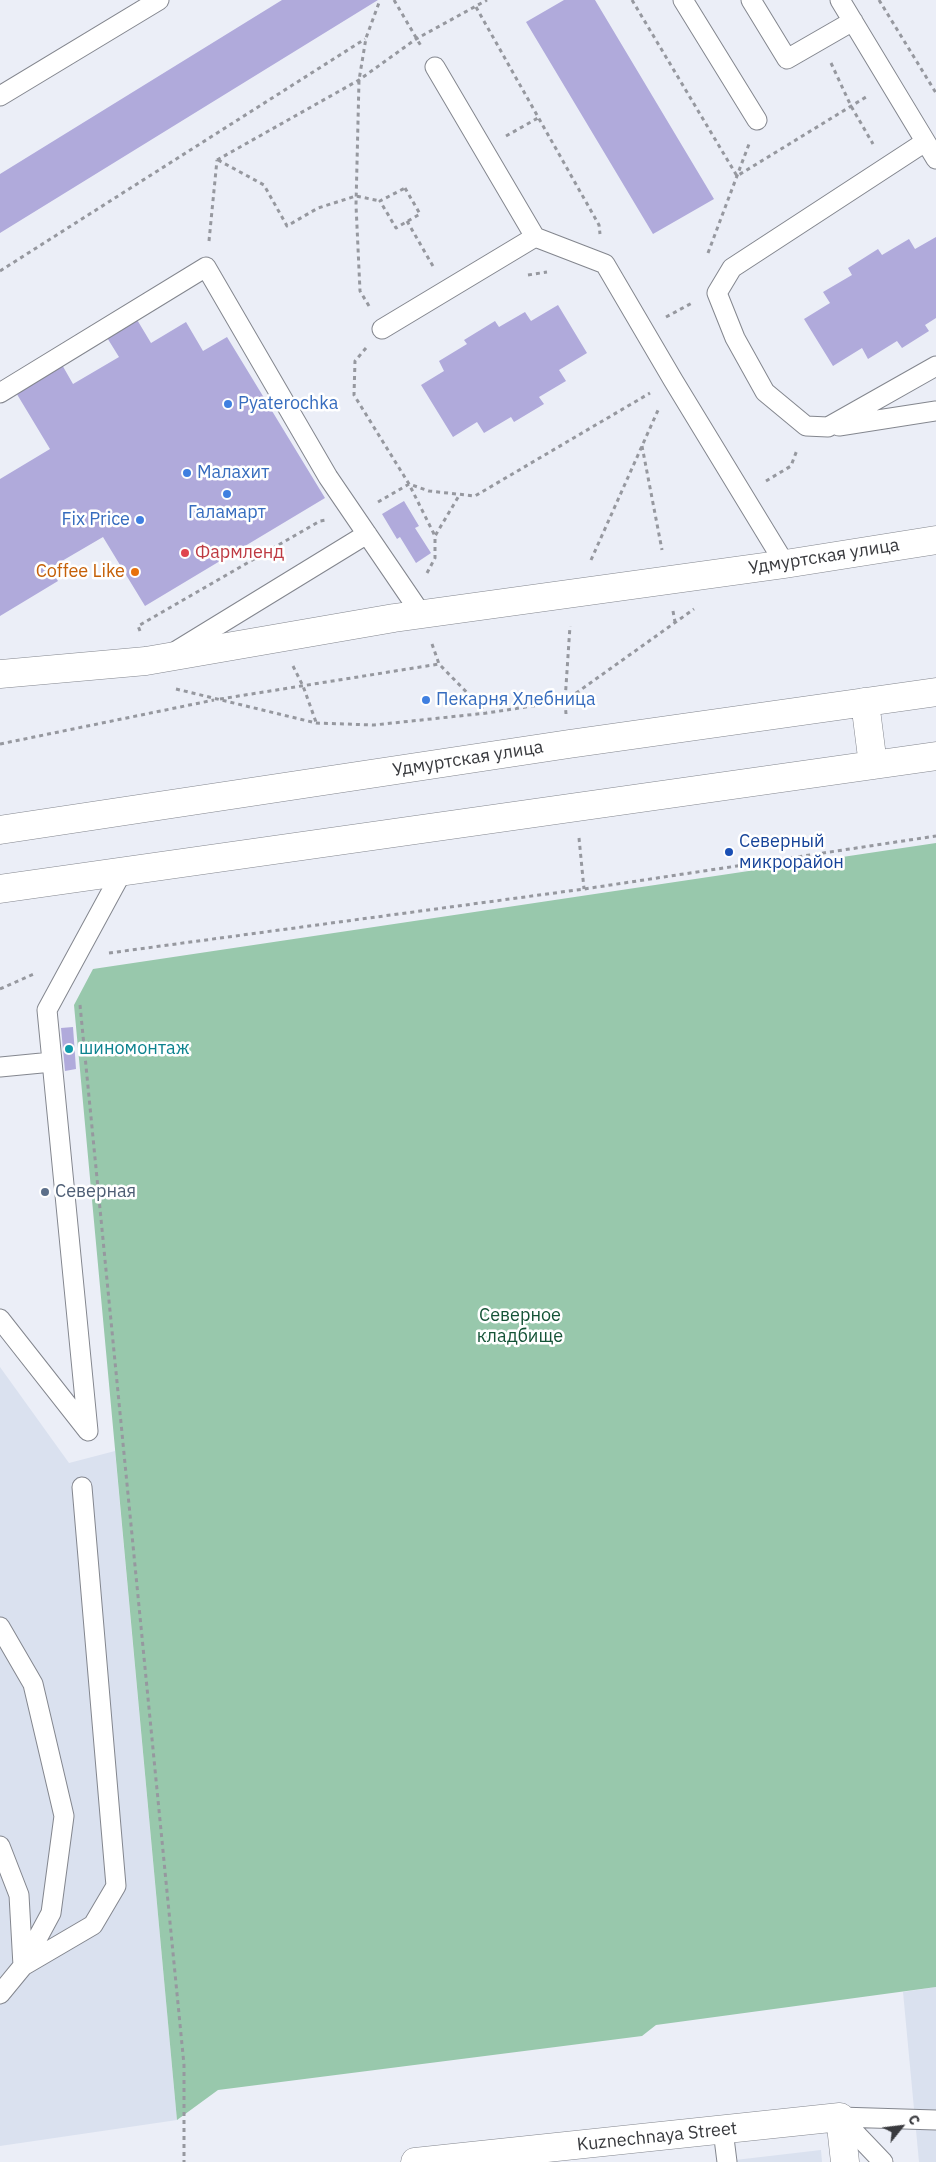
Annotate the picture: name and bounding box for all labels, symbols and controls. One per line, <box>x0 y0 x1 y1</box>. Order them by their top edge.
place label: Pyaterochka <box>238 393 338 415</box>
marker: Pyaterochka <box>222 398 234 410</box>
place label: Малахит <box>197 462 269 484</box>
marker: Малахит <box>181 467 193 479</box>
marker: Галамарт <box>221 488 233 500</box>
place label: Галамарт <box>188 502 266 524</box>
place label: Fix Price <box>61 509 130 531</box>
marker: Fix Price <box>134 514 146 526</box>
street label: Удмуртская улица <box>747 534 901 580</box>
place label: Фармленд <box>195 542 284 564</box>
marker: Фармленд <box>179 547 191 559</box>
place label: Coffee Like <box>36 561 125 583</box>
marker: Coffee Like <box>129 566 141 578</box>
place label: Пекарня Хлебница <box>436 689 595 711</box>
marker: Пекарня Хлебница <box>420 694 432 706</box>
street label: Удмуртская улица <box>391 736 545 782</box>
place label: Северный микрорайон <box>739 831 844 874</box>
marker: Северный микрорайон <box>723 846 735 858</box>
place label: шиномонтаж <box>79 1038 190 1060</box>
marker: шиномонтаж <box>63 1043 75 1055</box>
place label: Северная <box>55 1181 136 1203</box>
marker: Северная <box>39 1186 51 1198</box>
park label: Северное кладбище <box>477 1305 563 1348</box>
north arrow <box>876 2102 926 2152</box>
text: С <box>904 2111 924 2128</box>
street label: Kuznechnaya Street <box>576 2118 738 2156</box>

